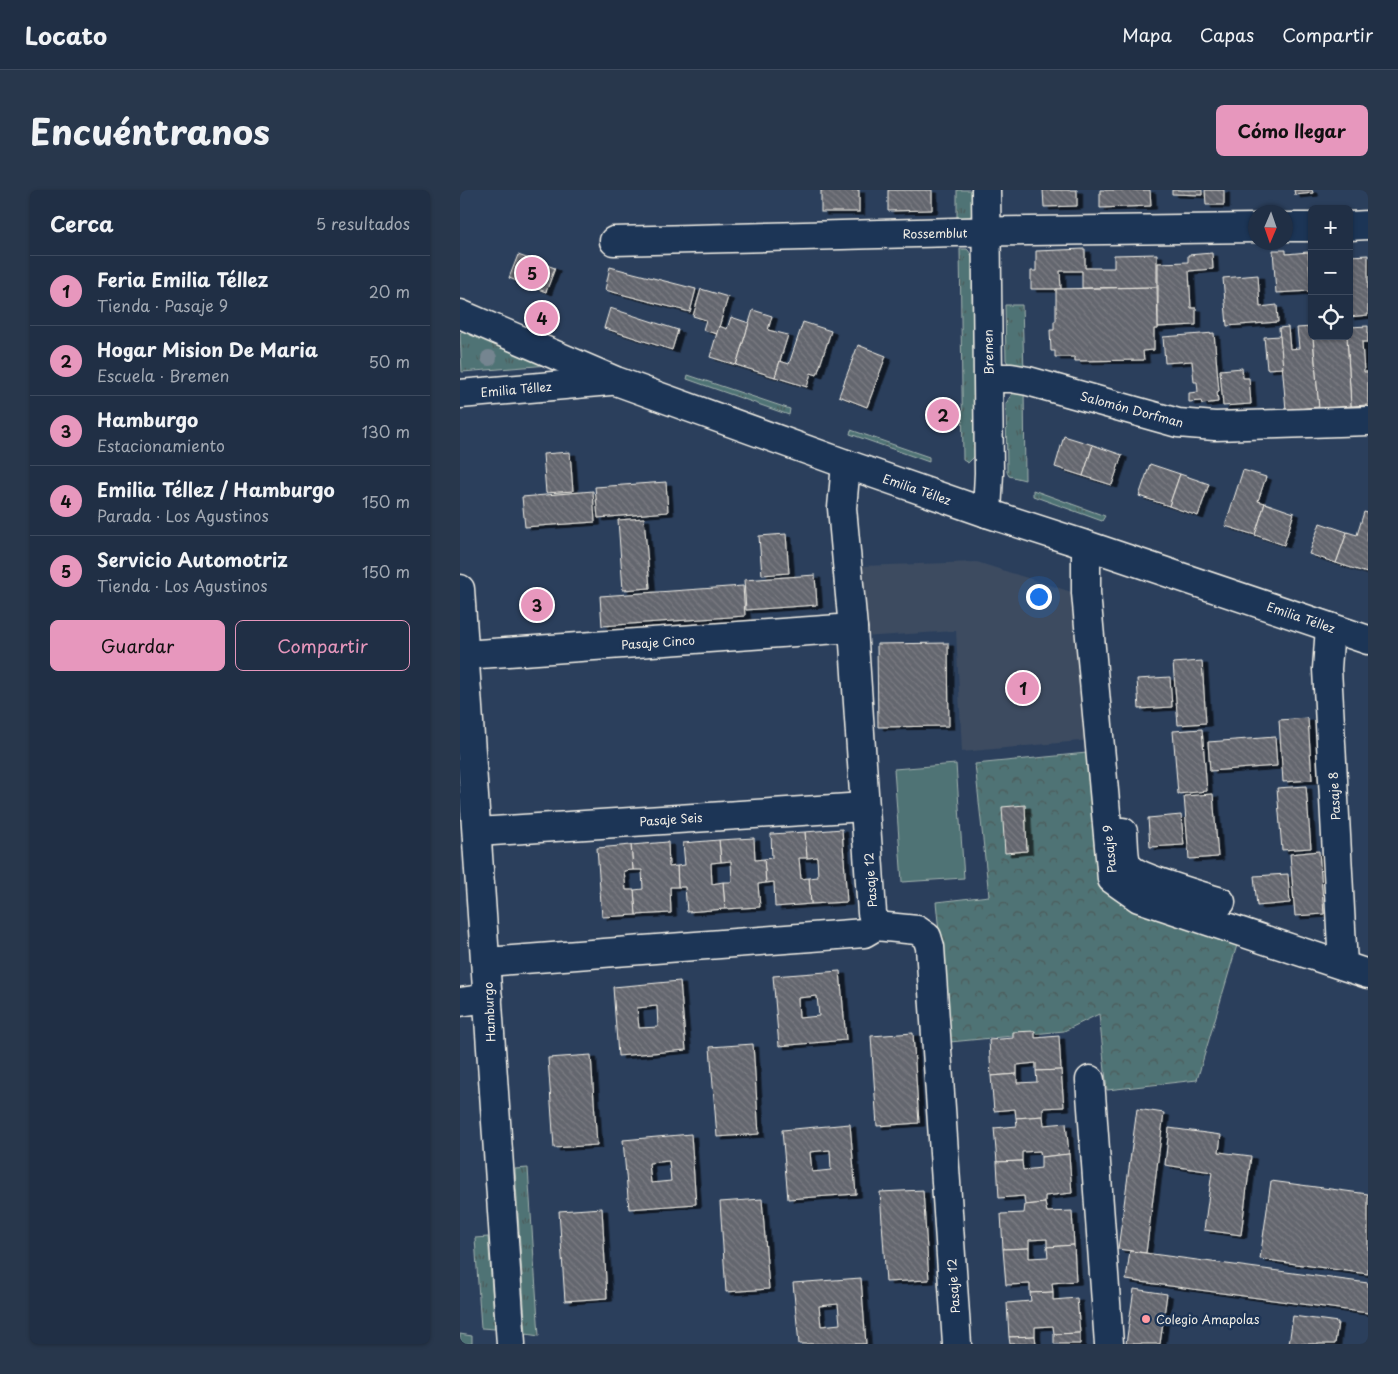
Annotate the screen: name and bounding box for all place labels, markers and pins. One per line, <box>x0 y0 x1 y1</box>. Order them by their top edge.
pin: 5 <box>516 254 548 292</box>
pin: 4 <box>526 299 558 337</box>
pin: 2 <box>927 396 959 434</box>
pin: 3 <box>521 586 553 624</box>
pin: 1 <box>1007 669 1039 707</box>
place label: Colegio Amapolas <box>1156 1310 1260 1328</box>
marker: Colegio Amapolas <box>1140 1313 1152 1325</box>

